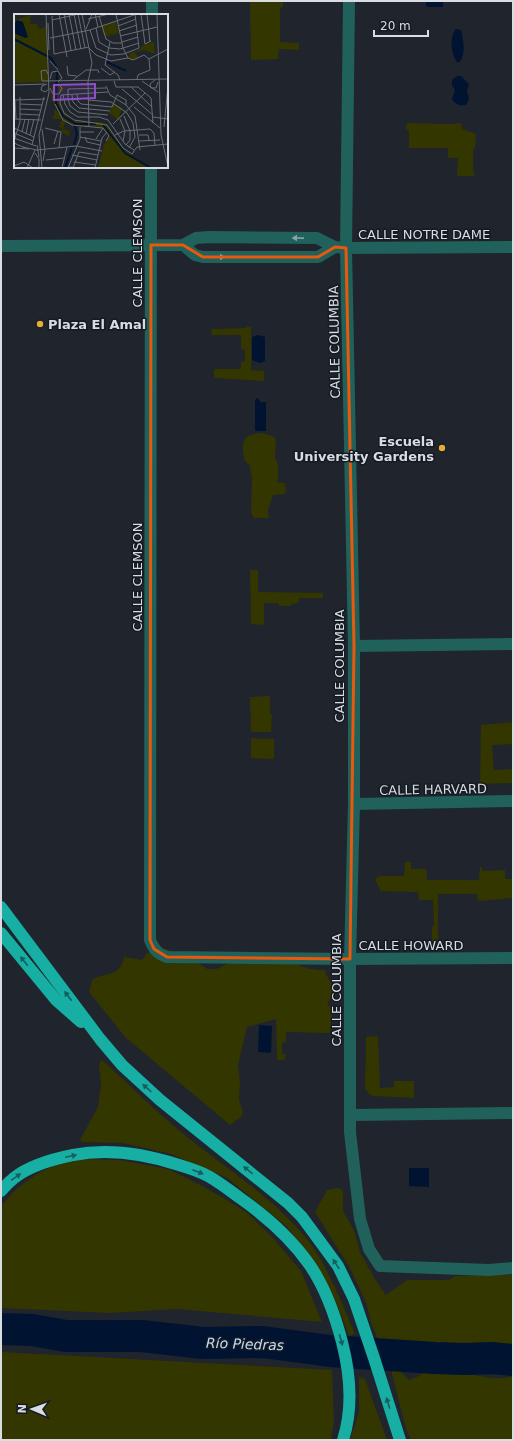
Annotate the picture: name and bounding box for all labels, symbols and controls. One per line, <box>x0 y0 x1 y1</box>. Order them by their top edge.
scale bar <box>374 12 428 38</box>
inset map <box>14 14 168 168</box>
text: 20 m <box>380 19 411 33</box>
street label: CALLE CLEMSON <box>130 199 145 307</box>
street label: CALLE NOTRE DAME <box>358 227 490 242</box>
one-way arrow <box>291 235 304 241</box>
one-way arrow <box>213 254 226 260</box>
street label: CALLE COLUMBIA <box>326 285 343 399</box>
place label: Plaza El Amal <box>48 317 146 332</box>
marker: Plaza El Amal <box>35 319 45 329</box>
place label: Escuela University Gardens <box>294 434 434 464</box>
marker: Escuela University Gardens <box>437 443 447 453</box>
street label: CALLE CLEMSON <box>130 523 145 631</box>
street label: CALLE COLUMBIA <box>332 609 347 723</box>
street label: CALLE HARVARD <box>379 781 487 798</box>
street label: CALLE COLUMBIA <box>329 933 344 1047</box>
street label: CALLE HOWARD <box>359 938 463 953</box>
one-way arrow <box>19 955 28 966</box>
one-way arrow <box>64 991 72 1002</box>
one-way arrow <box>142 1083 152 1093</box>
one-way arrow <box>65 1152 77 1158</box>
one-way arrow <box>242 1166 253 1174</box>
one-way arrow <box>192 1169 204 1175</box>
one-way arrow <box>11 1173 21 1181</box>
one-way arrow <box>332 1259 340 1269</box>
one-way arrow <box>338 1334 344 1346</box>
water label: Río Piedras <box>206 1335 284 1353</box>
north arrow <box>12 1389 52 1429</box>
one-way arrow <box>385 1396 391 1408</box>
text: N <box>16 1404 29 1414</box>

